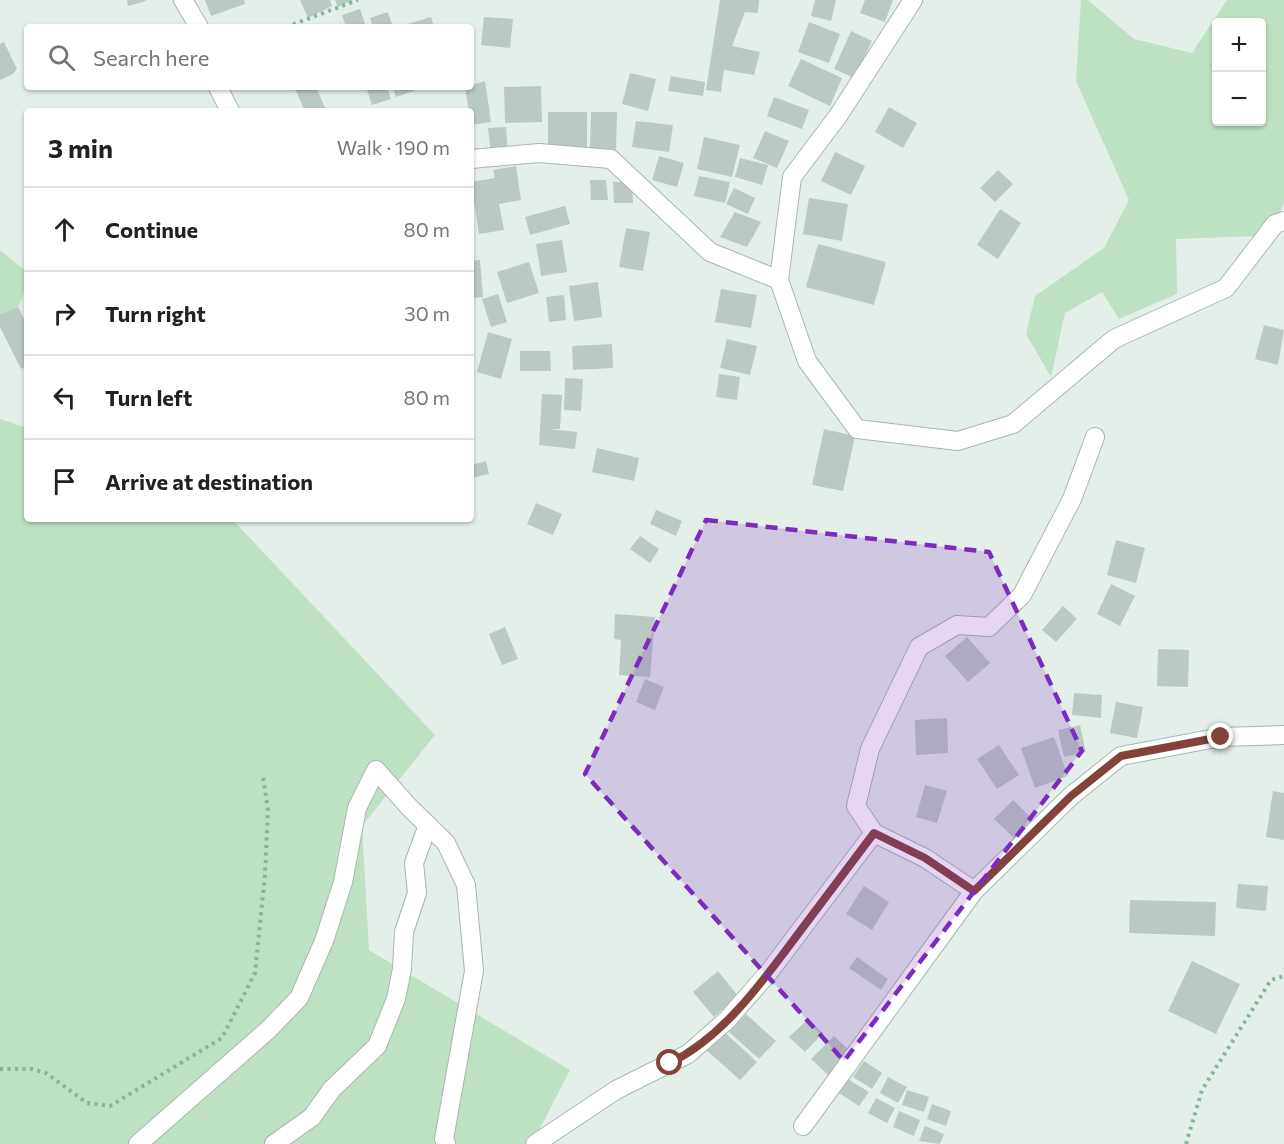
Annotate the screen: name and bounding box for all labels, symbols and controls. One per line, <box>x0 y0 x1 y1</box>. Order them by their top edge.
map controls <box>1212 18 1266 126</box>
button: + <box>1212 18 1266 72</box>
search box <box>24 24 474 90</box>
icon: search <box>45 41 78 74</box>
text: Search here <box>93 44 209 71</box>
button: − <box>1212 72 1266 126</box>
text: 3 min <box>48 132 113 163</box>
text: Walk · 190 m <box>337 135 450 159</box>
icon: ahead <box>48 213 81 246</box>
text: Continue <box>105 216 198 243</box>
text: 80 m <box>404 217 450 241</box>
icon: right <box>48 297 81 330</box>
text: Turn right <box>105 300 206 327</box>
text: 30 m <box>404 301 450 325</box>
icon: left <box>48 381 81 414</box>
text: Turn left <box>105 384 192 411</box>
text: 80 m <box>404 385 450 409</box>
icon: arrive <box>48 465 81 498</box>
text: Arrive at destination <box>105 468 313 495</box>
route end <box>1207 723 1233 749</box>
route start <box>656 1049 682 1075</box>

